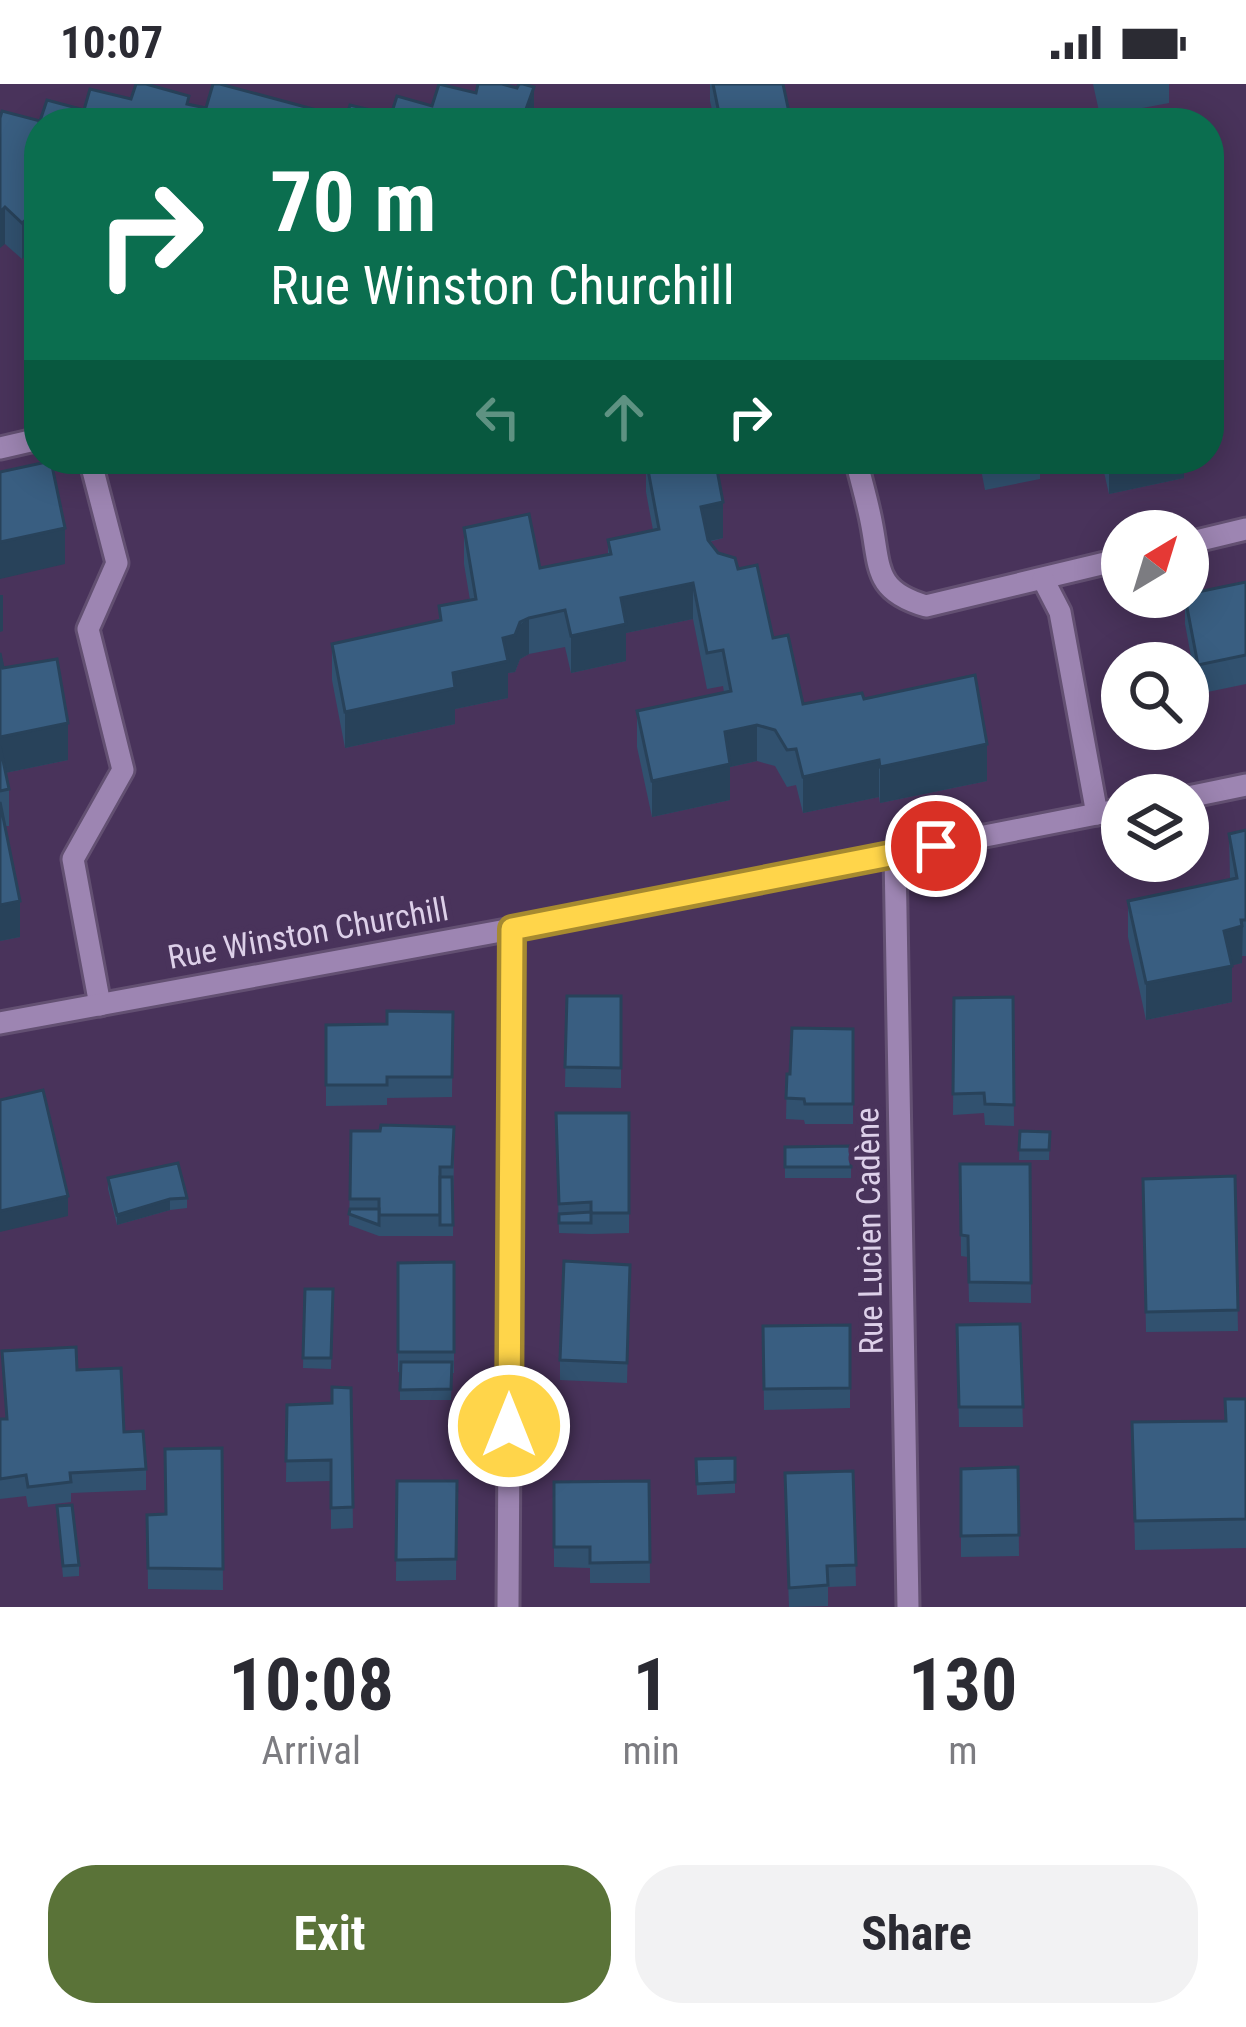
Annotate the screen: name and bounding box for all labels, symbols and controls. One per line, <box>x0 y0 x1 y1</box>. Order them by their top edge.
text: 10:07 <box>60 16 163 69</box>
text: 70 m <box>270 153 437 252</box>
icon: right <box>72 156 228 312</box>
text: Rue Winston Churchill <box>270 254 735 317</box>
icon: left <box>465 384 531 450</box>
icon: ahead <box>591 384 657 450</box>
icon: right <box>717 384 783 450</box>
north arrow <box>1101 510 1209 618</box>
map controls <box>1101 510 1209 882</box>
button: search <box>1101 642 1209 750</box>
button: layers <box>1101 774 1209 882</box>
pin <box>885 795 987 897</box>
icon: arrive <box>903 813 969 879</box>
street label: Rue Winston Churchill <box>165 889 451 977</box>
street label: Rue Lucien Cadène <box>847 1107 891 1355</box>
position arrow <box>446 1363 572 1489</box>
text: 10:08 <box>229 1643 394 1728</box>
text: 1 <box>633 1643 669 1728</box>
text: 130 <box>908 1643 1017 1728</box>
text: Arrival <box>262 1728 361 1774</box>
text: min <box>622 1728 680 1774</box>
text: m <box>948 1728 978 1774</box>
button: Exit <box>48 1865 611 2003</box>
button: Share <box>635 1865 1198 2003</box>

